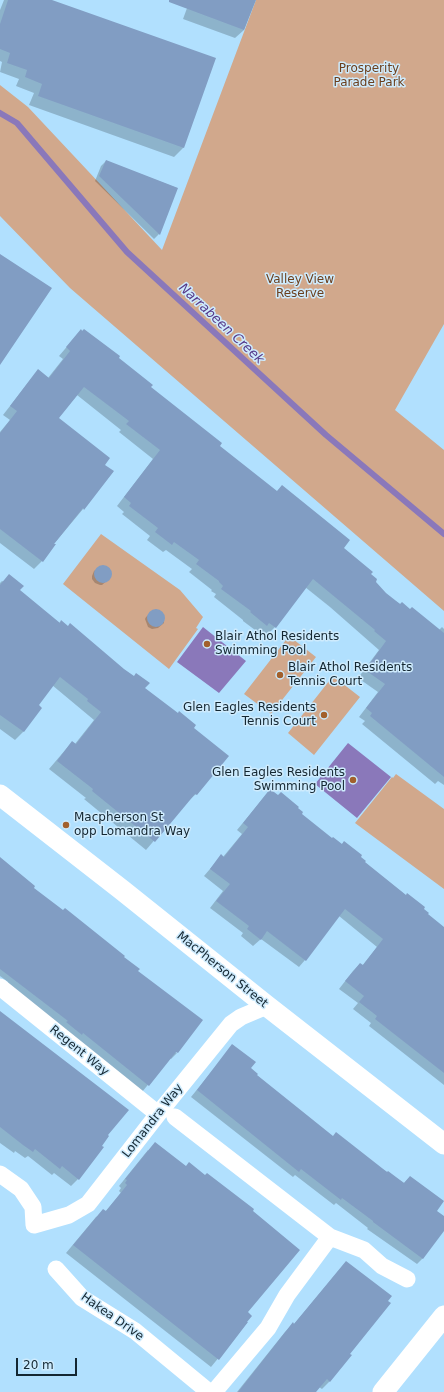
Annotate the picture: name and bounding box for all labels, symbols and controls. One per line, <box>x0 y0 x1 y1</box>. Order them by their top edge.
park label: Prosperity Parade Park <box>333 62 405 90</box>
park label: Valley View Reserve <box>266 273 334 301</box>
water label: Narrabeen Creek <box>175 280 267 368</box>
place label: Blair Athol Residents Swimming Pool <box>215 630 339 658</box>
marker: Blair Athol Residents Swimming Pool <box>202 639 212 649</box>
place label: Blair Athol Residents Tennis Court <box>288 661 412 689</box>
marker: Blair Athol Residents Tennis Court <box>275 670 285 680</box>
place label: Glen Eagles Residents Tennis Court <box>183 701 316 729</box>
marker: Glen Eagles Residents Tennis Court <box>319 710 329 720</box>
place label: Glen Eagles Residents Swimming Pool <box>212 766 345 794</box>
marker: Glen Eagles Residents Swimming Pool <box>348 775 358 785</box>
place label: Macpherson St opp Lomandra Way <box>74 811 190 839</box>
marker: Macpherson St opp Lomandra Way <box>61 820 71 830</box>
street label: MacPherson Street <box>174 929 270 1011</box>
street label: Regent Way <box>47 1023 111 1079</box>
street label: Lomandra Way <box>120 1081 186 1161</box>
street label: Hakea Drive <box>78 1290 146 1344</box>
scale bar <box>18 1350 79 1376</box>
text: 20 m <box>23 1358 54 1372</box>

